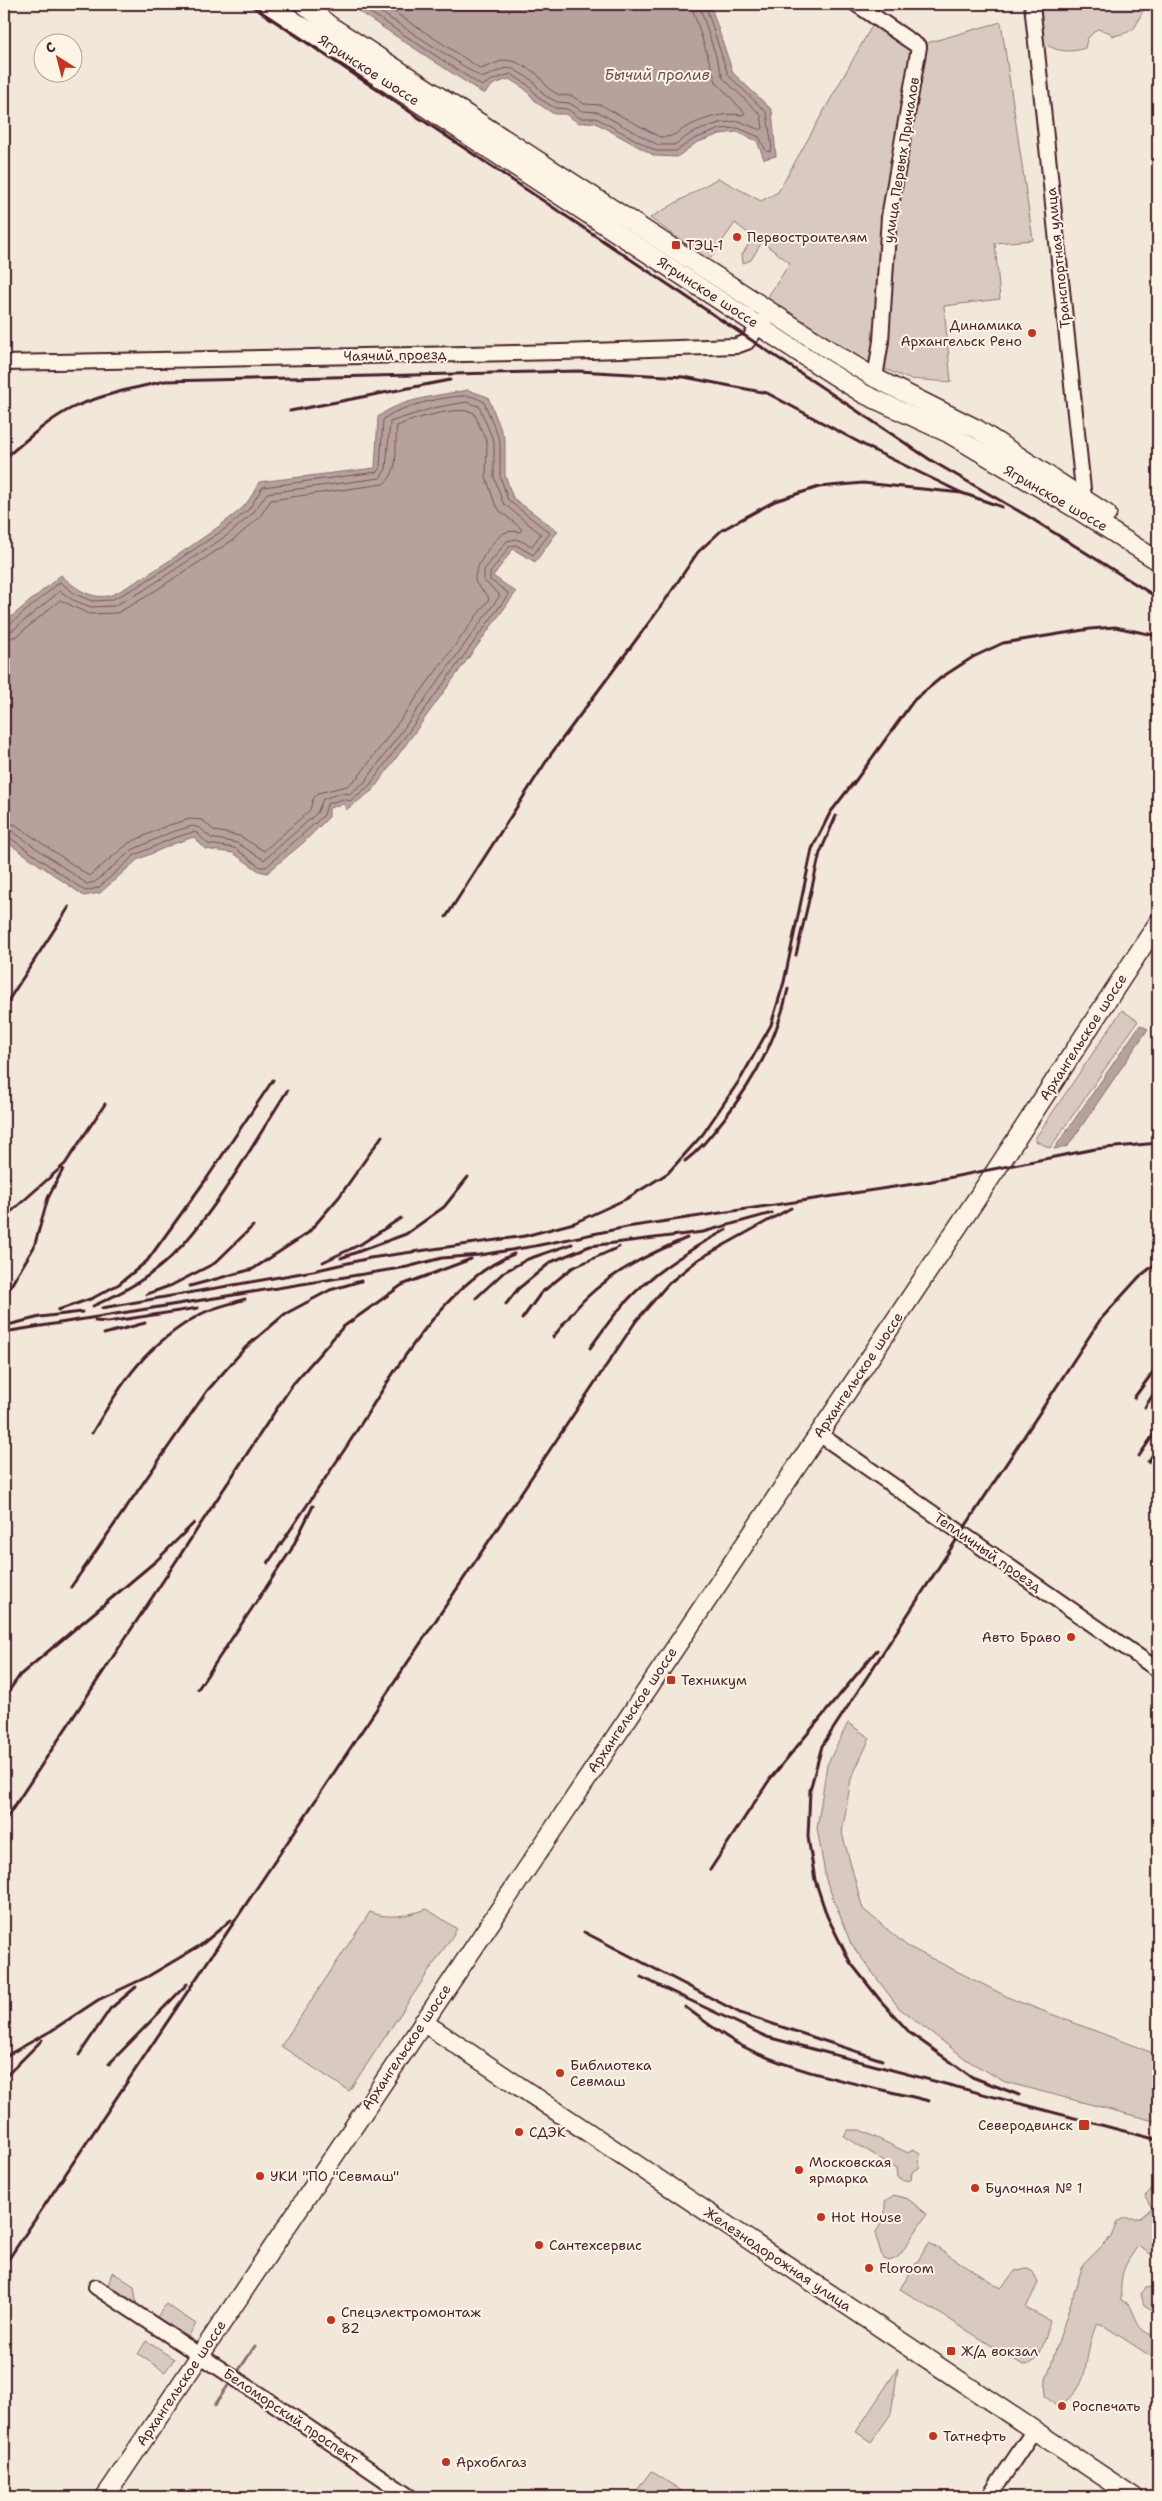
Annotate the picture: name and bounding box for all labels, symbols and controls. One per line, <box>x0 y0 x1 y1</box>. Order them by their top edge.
street label: Ягринское шоссе <box>315 31 423 109</box>
north arrow <box>32 32 82 82</box>
text: С <box>42 38 59 57</box>
water label: Бычий пролив <box>604 65 710 85</box>
street label: улица Первых Причалов <box>879 76 923 244</box>
street label: Транспортная улица <box>1042 186 1074 329</box>
place label: Первостроителям <box>747 228 868 246</box>
marker: Первостроителям <box>731 231 743 243</box>
place label: ТЭЦ-1 <box>686 236 723 254</box>
marker: ТЭЦ-1 <box>670 239 682 251</box>
street label: Ягринское шоссе <box>654 253 762 331</box>
place label: Динамика Архангельск Рено <box>900 316 1022 350</box>
marker: Динамика Архангельск Рено <box>1026 327 1038 339</box>
street label: Чаячий проезд <box>343 345 447 365</box>
street label: Ягринское шоссе <box>1001 461 1111 535</box>
street label: Архангельское шоссе <box>1035 970 1131 1104</box>
street label: Архангельское шоссе <box>809 1309 907 1441</box>
street label: Тепличный проезд <box>931 1508 1045 1596</box>
place label: Авто Браво <box>982 1628 1061 1646</box>
marker: Авто Браво <box>1065 1631 1077 1643</box>
street label: Архангельское шоссе <box>583 1644 681 1776</box>
place label: Техникум <box>681 1671 747 1689</box>
marker: Техникум <box>665 1674 677 1686</box>
street label: Архангельское шоссе <box>357 1981 455 2113</box>
place label: Библиотека Севмаш <box>570 2056 652 2090</box>
marker: Библиотека Севмаш <box>554 2067 566 2079</box>
place label: Северодвинск <box>978 2116 1074 2134</box>
marker: Северодвинск <box>1077 2118 1091 2132</box>
place label: СДЭК <box>529 2123 566 2141</box>
marker: СДЭК <box>513 2126 525 2138</box>
place label: Московская ярмарка <box>809 2153 891 2187</box>
marker: Московская ярмарка <box>793 2164 805 2176</box>
place label: УКИ "ПО "Севмаш" <box>270 2167 399 2185</box>
marker: УКИ "ПО "Севмаш" <box>254 2170 266 2182</box>
place label: Булочная № 1 <box>985 2179 1083 2197</box>
marker: Булочная № 1 <box>969 2182 981 2194</box>
street label: Железнодорожная улица <box>701 2203 855 2315</box>
place label: Hot House <box>831 2208 902 2226</box>
marker: Hot House <box>815 2211 827 2223</box>
place label: Сантехсервис <box>549 2236 642 2254</box>
marker: Сантехсервис <box>533 2239 545 2251</box>
place label: Floroom <box>879 2259 934 2277</box>
marker: Floroom <box>863 2262 875 2274</box>
place label: Спецэлектромонтаж 82 <box>341 2303 481 2337</box>
marker: Спецэлектромонтаж 82 <box>325 2314 337 2326</box>
street label: Архангельское шоссе <box>132 2317 230 2449</box>
place label: Ж/д вокзал <box>961 2342 1038 2360</box>
marker: Ж/д вокзал <box>945 2345 957 2357</box>
street label: Беломорский проспект <box>220 2364 363 2468</box>
place label: Роспечать <box>1072 2397 1140 2415</box>
marker: Роспечать <box>1056 2400 1068 2412</box>
place label: Татнефть <box>943 2427 1006 2445</box>
marker: Татнефть <box>927 2430 939 2442</box>
place label: Архоблгаз <box>456 2453 527 2471</box>
marker: Архоблгаз <box>440 2456 452 2468</box>

